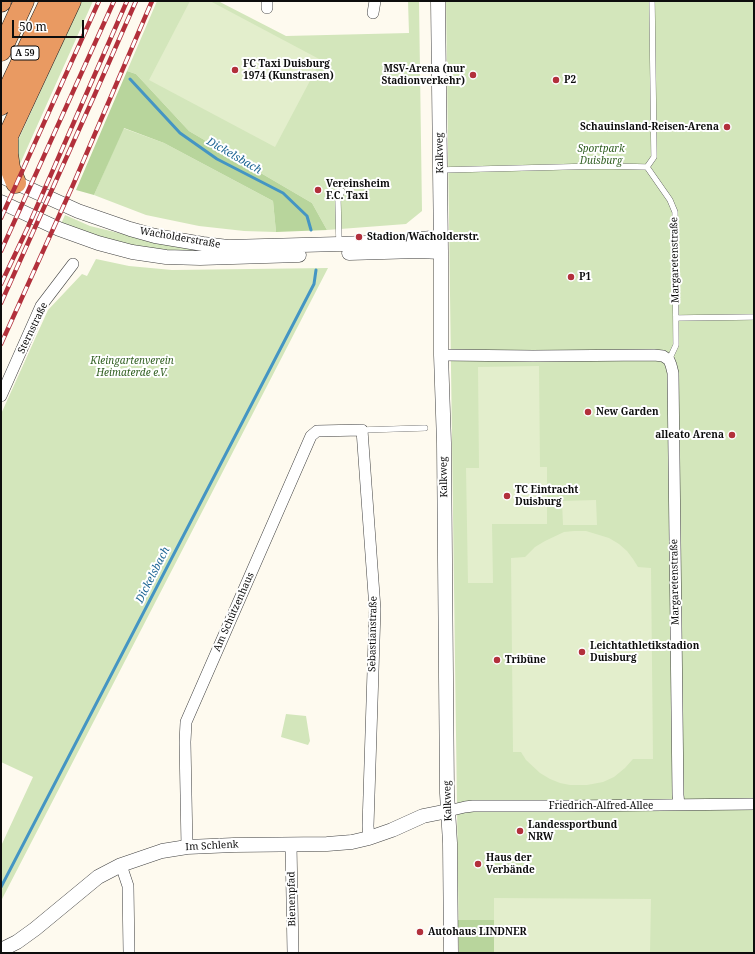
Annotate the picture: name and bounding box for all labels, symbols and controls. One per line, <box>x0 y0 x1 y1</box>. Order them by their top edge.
scale bar <box>14 12 86 38</box>
text: 50 m <box>19 18 47 35</box>
road number: A 59 <box>11 46 39 60</box>
place label: FC Taxi Duisburg 1974 (Kunstrasen) <box>243 58 334 82</box>
place label: MSV-Arena (nur Stadionverkehr) <box>382 63 465 86</box>
marker: FC Taxi Duisburg 1974 (Kunstrasen) <box>230 65 240 75</box>
marker: MSV-Arena (nur Stadionverkehr) <box>468 70 478 80</box>
place label: P2 <box>564 74 576 86</box>
marker: P2 <box>551 75 561 85</box>
place label: Schauinsland-Reisen-Arena <box>580 121 719 133</box>
marker: Schauinsland-Reisen-Arena <box>722 122 732 132</box>
street label: Kalkweg <box>434 132 446 174</box>
water label: Dickelsbach <box>204 135 264 177</box>
park label: Sportpark Duisburg <box>577 143 625 166</box>
place label: Vereinsheim F.C. Taxi <box>326 178 390 202</box>
marker: Vereinsheim F.C. Taxi <box>313 185 323 195</box>
street label: Margaretenstraße <box>668 217 682 303</box>
street label: Wacholderstraße <box>139 225 221 251</box>
place label: Stadion/Wacholderstr. <box>367 231 479 243</box>
marker: Stadion/Wacholderstr. <box>354 232 364 242</box>
place label: P1 <box>579 271 591 283</box>
marker: P1 <box>566 272 576 282</box>
street label: Sternstraße <box>15 300 51 356</box>
park label: Kleingartenverein Heimaterde e.V. <box>90 355 174 378</box>
place label: New Garden <box>596 406 659 418</box>
marker: New Garden <box>583 407 593 417</box>
place label: alleato Arena <box>655 429 724 441</box>
marker: alleato Arena <box>727 430 737 440</box>
street label: Kalkweg <box>438 456 450 498</box>
place label: TC Eintracht Duisburg <box>515 484 578 508</box>
marker: TC Eintracht Duisburg <box>502 491 512 501</box>
street label: Margaretenstraße <box>668 539 682 625</box>
water label: Dickelsbach <box>133 545 173 605</box>
street label: Am Schützenhaus <box>211 571 257 653</box>
street label: Sebastianstraße <box>366 596 380 672</box>
place label: Leichtathletikstadion Duisburg <box>590 640 699 664</box>
marker: Leichtathletikstadion Duisburg <box>577 647 587 657</box>
place label: Tribüne <box>505 654 546 666</box>
marker: Tribüne <box>492 655 502 665</box>
street label: Kalkweg <box>441 780 455 822</box>
street label: Friedrich-Alfred-Allee <box>549 800 653 812</box>
place label: Landessportbund NRW <box>528 819 617 842</box>
marker: Landessportbund NRW <box>515 826 525 836</box>
street label: Im Schlenk <box>185 839 239 853</box>
place label: Haus der Verbände <box>486 852 535 876</box>
marker: Haus der Verbände <box>473 859 483 869</box>
street label: Bienenpfad <box>286 871 298 927</box>
place label: Autohaus LINDNER <box>428 926 527 938</box>
marker: Autohaus LINDNER <box>415 927 425 937</box>

